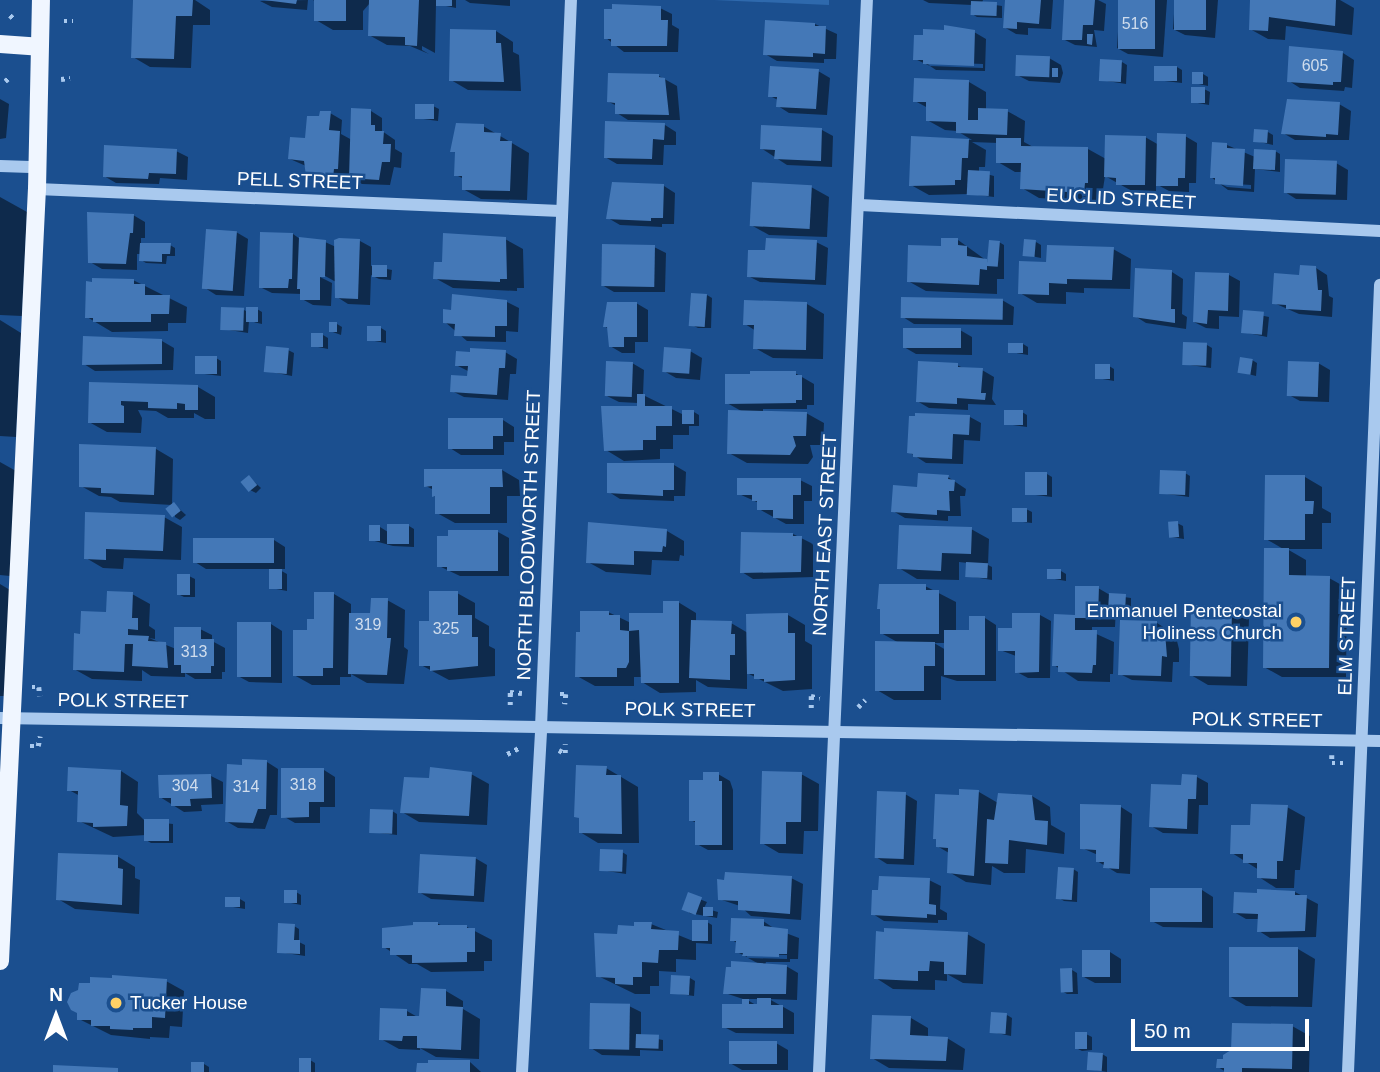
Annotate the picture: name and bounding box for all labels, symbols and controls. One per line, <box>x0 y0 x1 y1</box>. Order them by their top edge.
house number: 516 <box>1122 14 1148 34</box>
house number: 605 <box>1302 56 1328 76</box>
street label: PELL STREET <box>236 167 364 195</box>
street label: EUCLID STREET <box>1046 184 1196 214</box>
street label: NORTH BLOODWORTH STREET <box>513 389 545 681</box>
street label: NORTH EAST STREET <box>808 433 842 637</box>
street label: ELM STREET <box>1334 576 1360 696</box>
place label: Emmanuel Pentecostal Holiness Church <box>1087 600 1282 644</box>
marker: Emmanuel Pentecostal Holiness Church <box>1288 614 1304 630</box>
house number: 319 <box>355 615 381 635</box>
house number: 325 <box>433 619 459 639</box>
house number: 313 <box>181 642 207 662</box>
street label: POLK STREET <box>57 688 189 714</box>
street label: POLK STREET <box>624 697 756 723</box>
street label: POLK STREET <box>1191 707 1323 733</box>
house number: 318 <box>290 775 316 795</box>
house number: 304 <box>172 776 198 796</box>
house number: 314 <box>233 777 259 797</box>
north arrow <box>21 981 91 1051</box>
text: N <box>49 984 63 1005</box>
place label: Tucker House <box>130 992 248 1014</box>
marker: Tucker House <box>108 995 124 1011</box>
scale bar <box>1135 1006 1314 1050</box>
text: 50 m <box>1144 1019 1191 1042</box>

